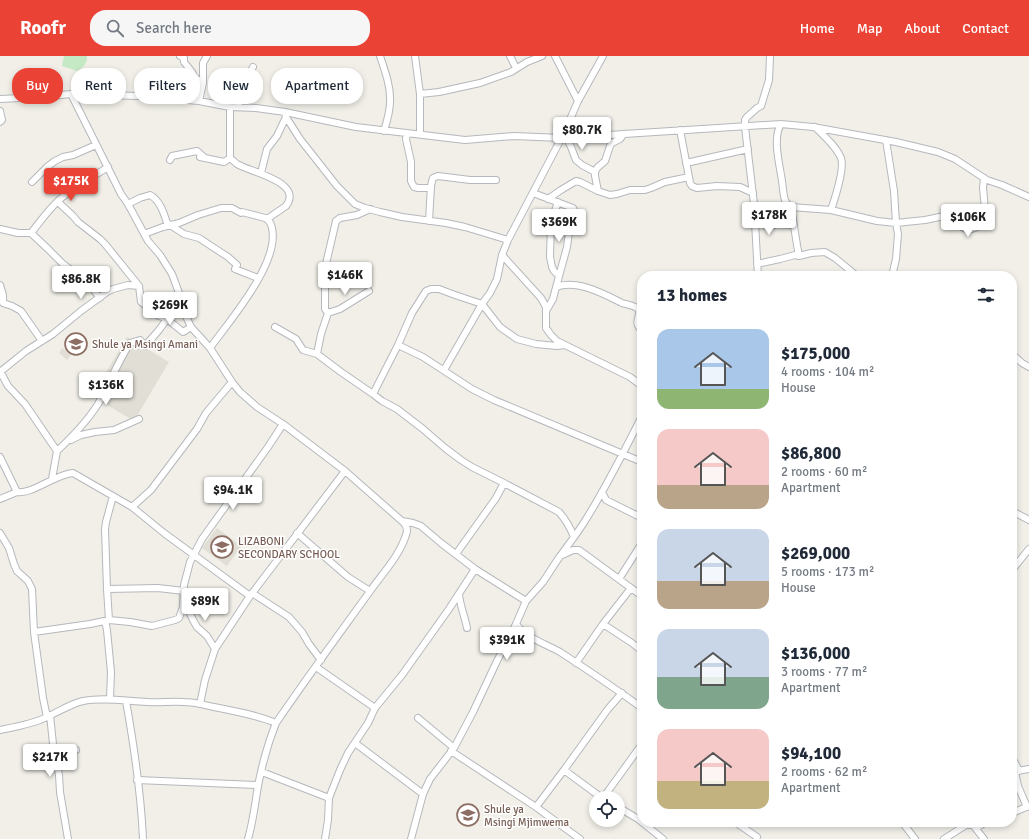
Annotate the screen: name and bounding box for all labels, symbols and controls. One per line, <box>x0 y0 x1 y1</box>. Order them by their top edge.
search box <box>90 10 370 46</box>
text: Roofr <box>20 16 66 40</box>
icon: search <box>104 17 126 39</box>
text: Search here <box>136 19 212 37</box>
text: Home <box>800 20 835 37</box>
text: Map <box>857 20 882 37</box>
text: About <box>904 20 940 37</box>
text: Contact <box>962 20 1009 37</box>
chip: Buy <box>12 68 63 104</box>
chip: Rent <box>71 68 126 104</box>
chip: Filters <box>134 68 200 104</box>
chip: New <box>208 68 263 104</box>
chip: Apartment <box>271 68 363 104</box>
pin: $80.7K <box>549 117 615 151</box>
text: $80.7K <box>562 122 602 138</box>
pin: $175K <box>43 168 99 202</box>
text: $175K <box>53 173 89 189</box>
pin: $178K <box>741 202 797 236</box>
pin: $106K <box>940 204 996 238</box>
text: $178K <box>751 207 787 223</box>
pin: $369K <box>531 209 587 243</box>
text: $106K <box>950 209 986 225</box>
text: $369K <box>541 214 577 230</box>
pin: $146K <box>317 262 373 296</box>
pin: $86.8K <box>48 266 114 300</box>
text: $146K <box>327 267 363 283</box>
text: $86.8K <box>61 271 101 287</box>
icon: filters <box>975 284 997 306</box>
text: 13 homes <box>657 285 727 306</box>
pin: $269K <box>142 292 198 326</box>
text: $269K <box>152 297 188 313</box>
school or university icon: Shule ya Msingi Amani <box>63 331 89 357</box>
place label: Shule ya Msingi Amani <box>92 338 198 351</box>
text: $175,000 <box>781 343 850 364</box>
icon: home <box>689 345 737 393</box>
text: 4 rooms · 104 m² <box>781 364 874 380</box>
pin: $136K <box>78 372 134 406</box>
text: $136K <box>88 377 124 393</box>
text: House <box>781 380 816 396</box>
text: $86,800 <box>781 443 841 464</box>
icon: home <box>689 445 737 493</box>
text: 2 rooms · 60 m² <box>781 464 867 480</box>
pin: $94.1K <box>200 477 266 511</box>
text: Apartment <box>781 480 841 496</box>
text: $94.1K <box>213 482 253 498</box>
school or university icon: LIZABONI SECONDARY SCHOOL <box>209 534 235 560</box>
place label: LIZABONI SECONDARY SCHOOL <box>238 535 340 561</box>
text: $269,000 <box>781 543 850 564</box>
icon: home <box>689 545 737 593</box>
text: 5 rooms · 173 m² <box>781 564 874 580</box>
text: House <box>781 580 816 596</box>
pin: $89K <box>181 588 229 622</box>
text: $89K <box>190 593 220 609</box>
pin: $391K <box>479 627 535 661</box>
text: $391K <box>489 632 525 648</box>
text: $136,000 <box>781 643 850 664</box>
icon: home <box>689 645 737 693</box>
text: 3 rooms · 77 m² <box>781 664 867 680</box>
text: Apartment <box>781 680 841 696</box>
text: $94,100 <box>781 743 841 764</box>
pin: $217K <box>22 744 78 778</box>
icon: home <box>689 745 737 793</box>
text: $217K <box>32 749 68 765</box>
text: 2 rooms · 62 m² <box>781 764 867 780</box>
text: Apartment <box>781 780 841 796</box>
map controls <box>589 791 625 827</box>
button: locate <box>589 791 625 827</box>
school or university icon: Shule ya Msingi Mjimwema <box>455 802 481 828</box>
place label: Shule ya Msingi Mjimwema <box>484 803 569 829</box>

